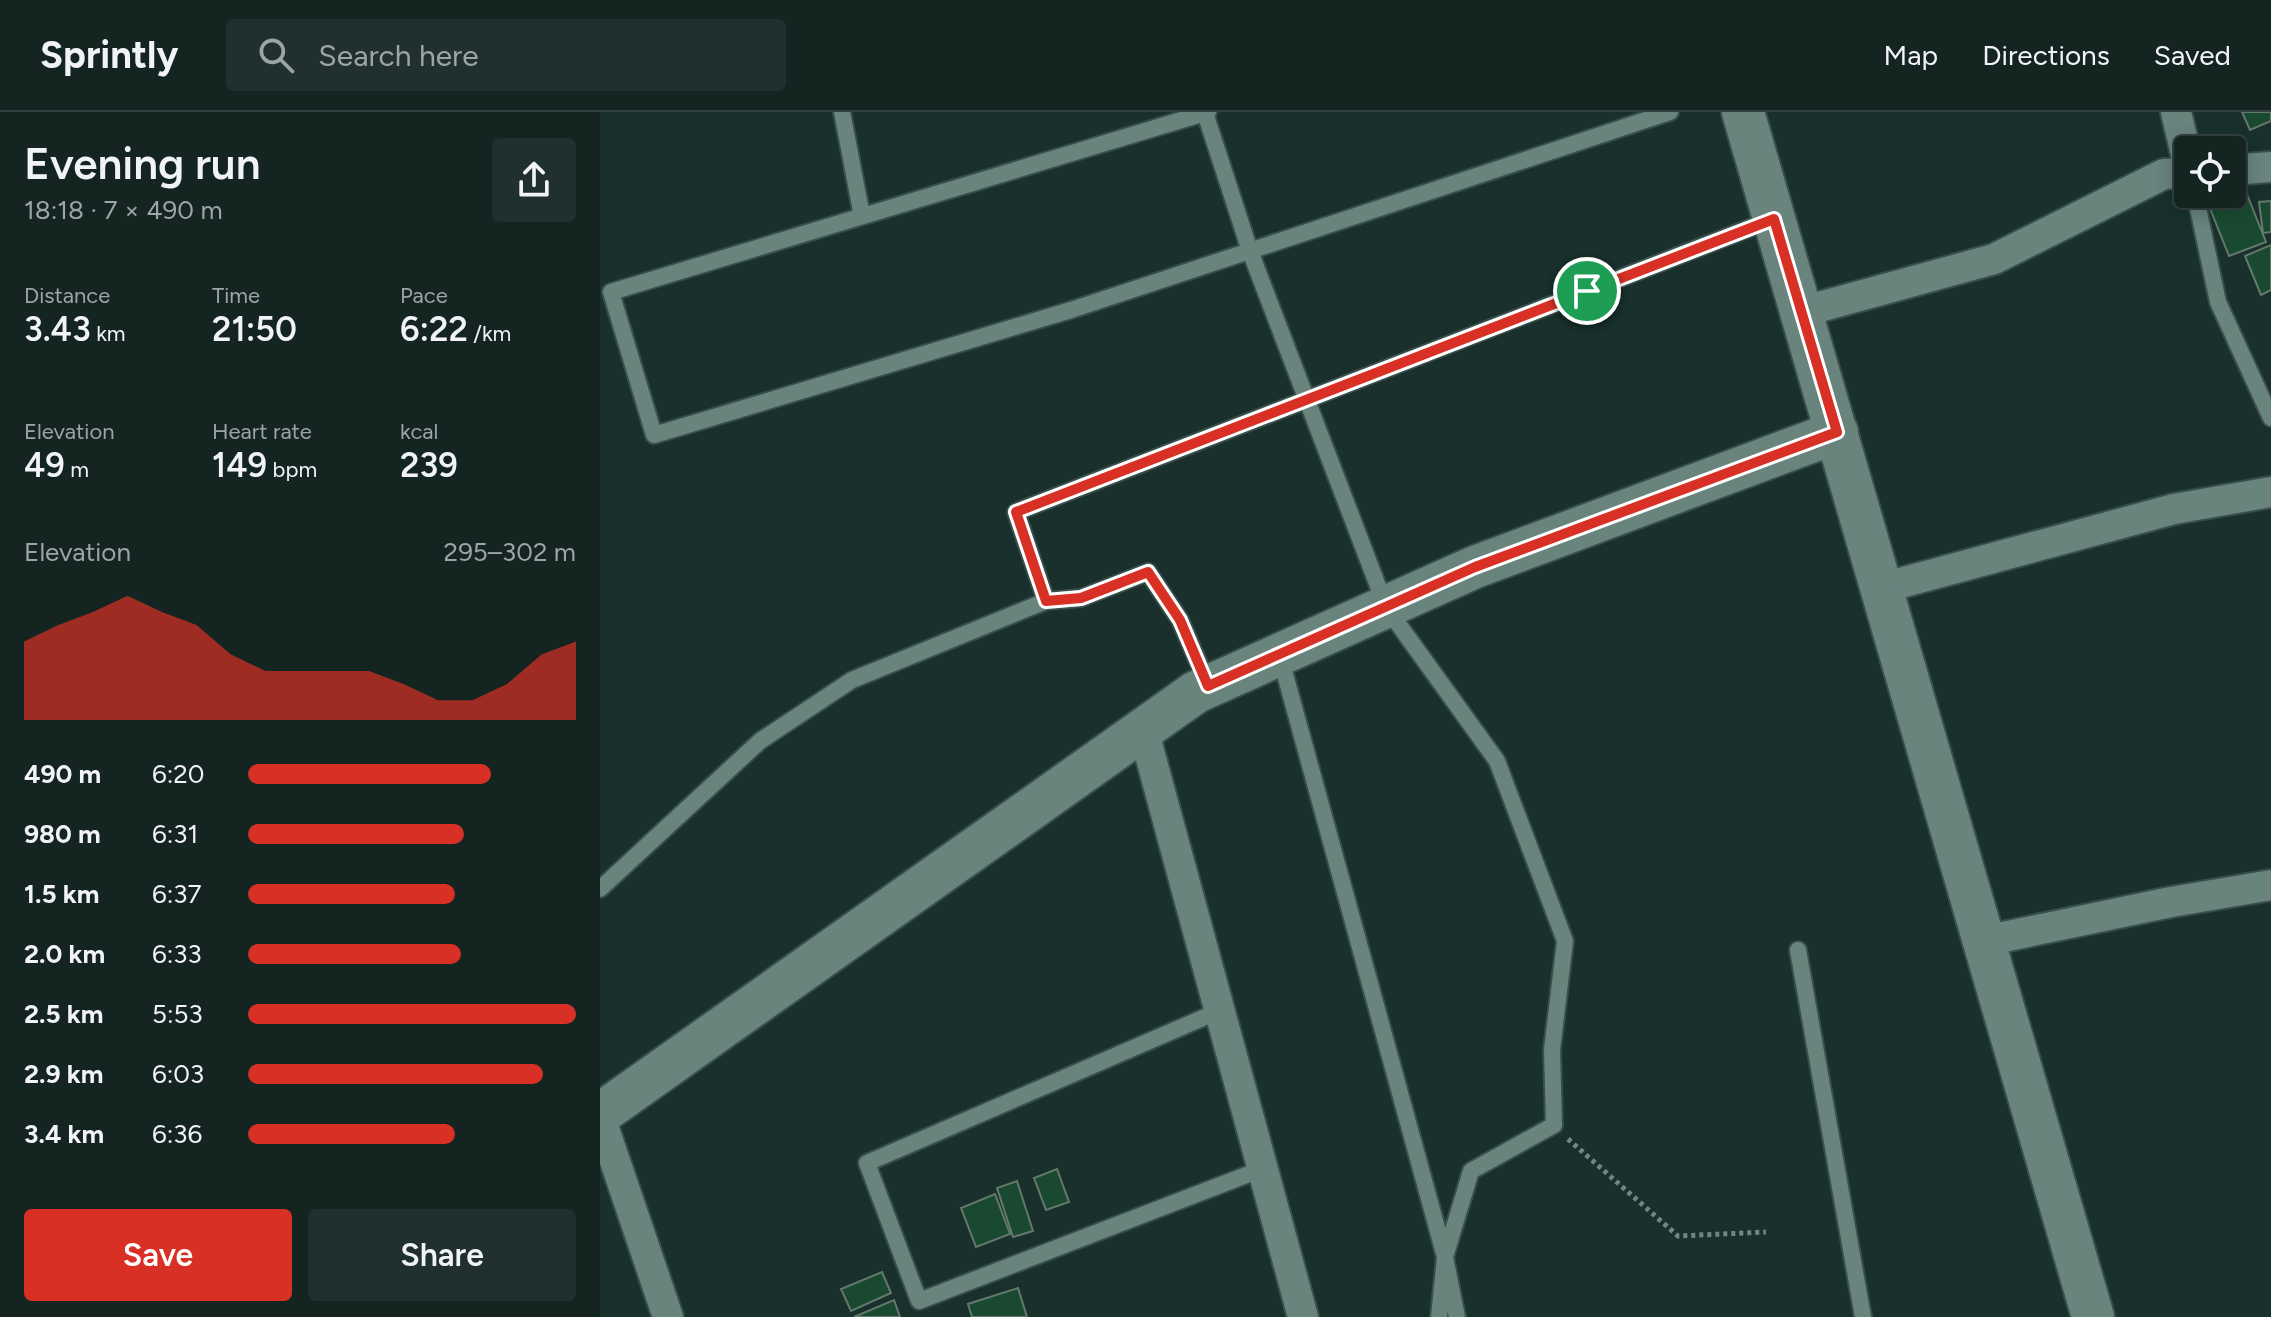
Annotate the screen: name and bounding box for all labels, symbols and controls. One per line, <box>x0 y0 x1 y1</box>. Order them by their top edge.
search box <box>226 19 786 91</box>
text: Sprintly <box>40 32 178 78</box>
icon: search <box>254 33 298 77</box>
text: Search here <box>318 37 479 74</box>
text: Map <box>1884 38 1938 72</box>
text: Directions <box>1982 38 2110 72</box>
text: Saved <box>2154 38 2231 72</box>
map controls <box>2174 136 2246 208</box>
button: locate <box>2174 136 2246 208</box>
text: Evening run <box>24 137 261 190</box>
button: share <box>492 138 576 222</box>
text: 18:18 · 7 × 490 m <box>24 194 223 226</box>
pin <box>1553 257 1621 325</box>
icon: arrive <box>1565 269 1609 313</box>
text: Distance <box>24 282 110 309</box>
text: Time <box>212 282 260 309</box>
text: Pace <box>400 282 448 309</box>
text: 3.43 <box>24 309 91 350</box>
text: 21:50 <box>212 309 297 350</box>
text: 6:22 <box>400 309 468 350</box>
text: km <box>91 320 126 347</box>
text: /km <box>468 320 511 347</box>
text: Elevation <box>24 418 114 445</box>
text: Heart rate <box>212 418 312 445</box>
text: kcal <box>400 418 438 445</box>
text: 49 <box>24 445 65 486</box>
text: 149 <box>212 445 267 486</box>
text: 239 <box>400 445 458 486</box>
text: m <box>65 456 89 483</box>
text: bpm <box>267 456 317 483</box>
text: Elevation <box>24 536 131 568</box>
text: 295–302 m <box>444 536 576 568</box>
text: 490 m <box>24 758 101 790</box>
text: 6:20 <box>152 758 205 790</box>
text: 980 m <box>24 818 101 850</box>
text: 6:31 <box>152 818 198 850</box>
text: 1.5 km <box>24 878 99 910</box>
text: 6:37 <box>152 878 201 910</box>
text: 2.0 km <box>24 938 105 970</box>
text: 6:33 <box>152 938 202 970</box>
text: 2.5 km <box>24 998 103 1030</box>
text: 5:53 <box>152 998 203 1030</box>
text: 2.9 km <box>24 1058 103 1090</box>
text: 6:03 <box>152 1058 204 1090</box>
text: 3.4 km <box>24 1118 104 1150</box>
text: 6:36 <box>152 1118 202 1150</box>
button: Save <box>24 1209 292 1301</box>
button: Share <box>308 1209 576 1301</box>

